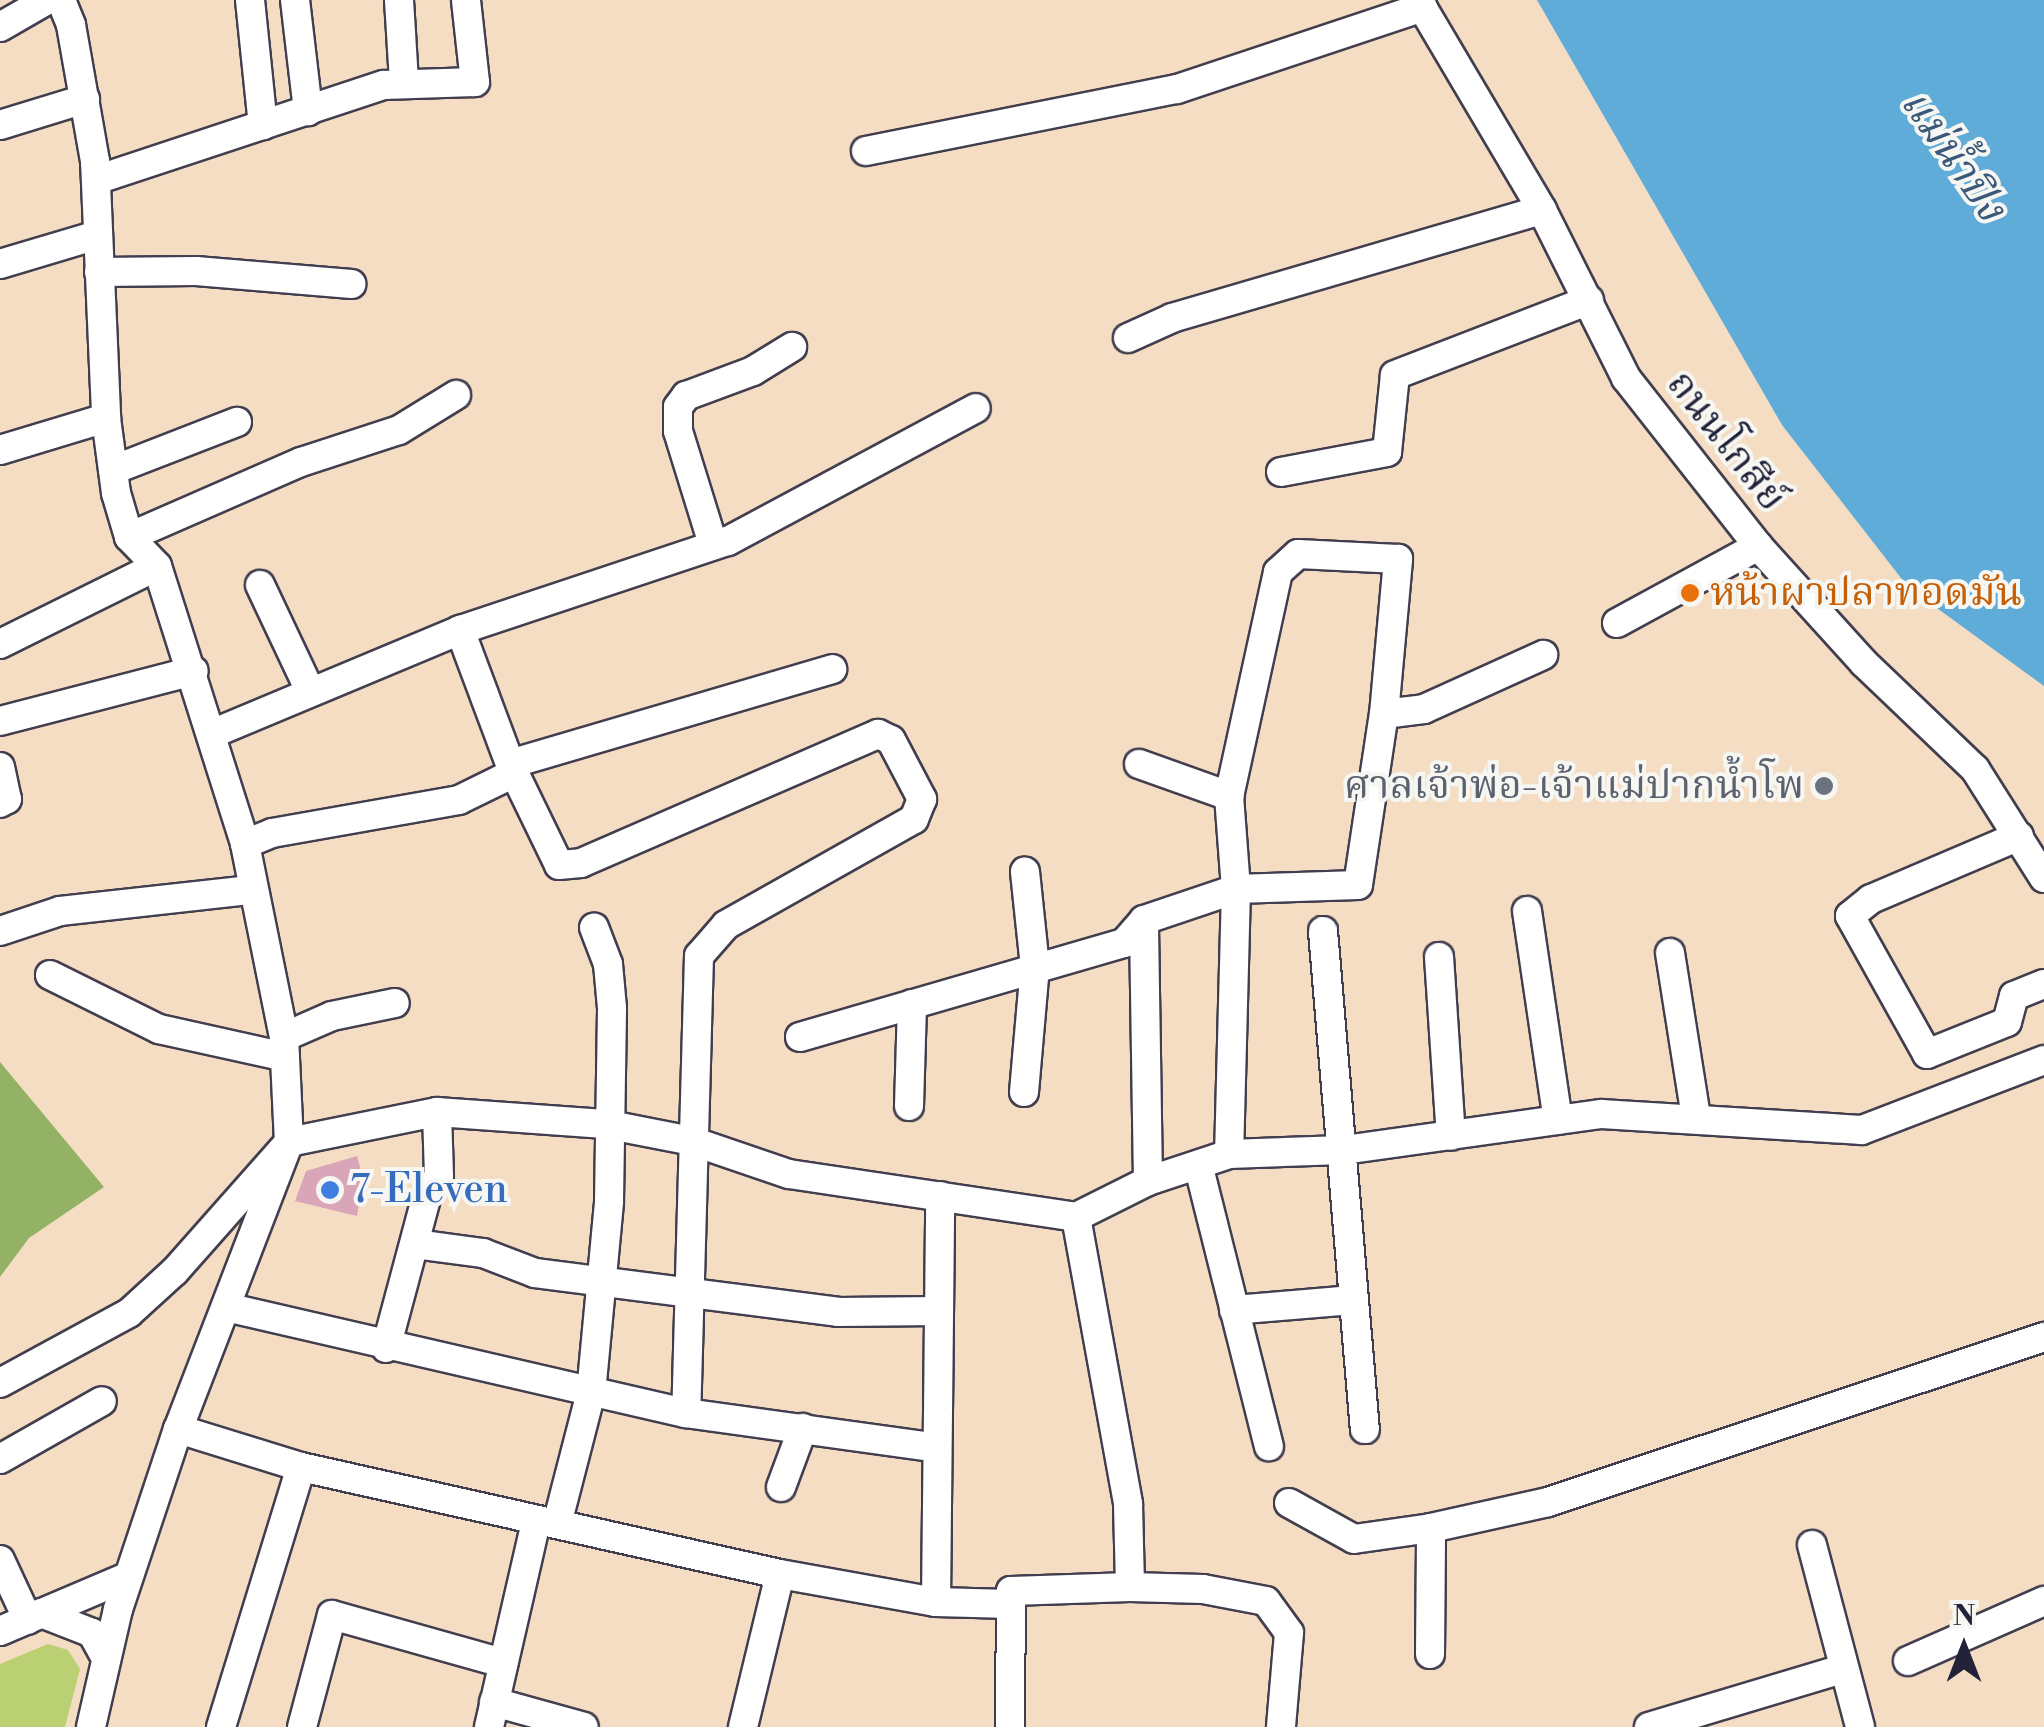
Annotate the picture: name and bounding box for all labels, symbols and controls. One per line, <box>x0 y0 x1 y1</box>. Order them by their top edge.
water label: แม่น้ำปิง <box>1889 80 2015 232</box>
street label: ถนนโกสีย์ <box>1656 361 1796 521</box>
place label: หน้าผาปลาทอดมัน <box>1710 569 2022 617</box>
marker: หน้าผาปลาทอดมัน <box>1679 582 1701 604</box>
place label: ศาลเจ้าพ่อ-เจ้าแม่ปากน้ำโพ <box>1344 762 1804 810</box>
marker: ศาลเจ้าพ่อ-เจ้าแม่ปากน้ำโพ <box>1813 775 1835 797</box>
place label: 7-Eleven <box>350 1166 508 1214</box>
marker: 7-Eleven <box>319 1179 341 1201</box>
north arrow <box>1914 1597 2014 1697</box>
text: N <box>1953 1599 1975 1634</box>

